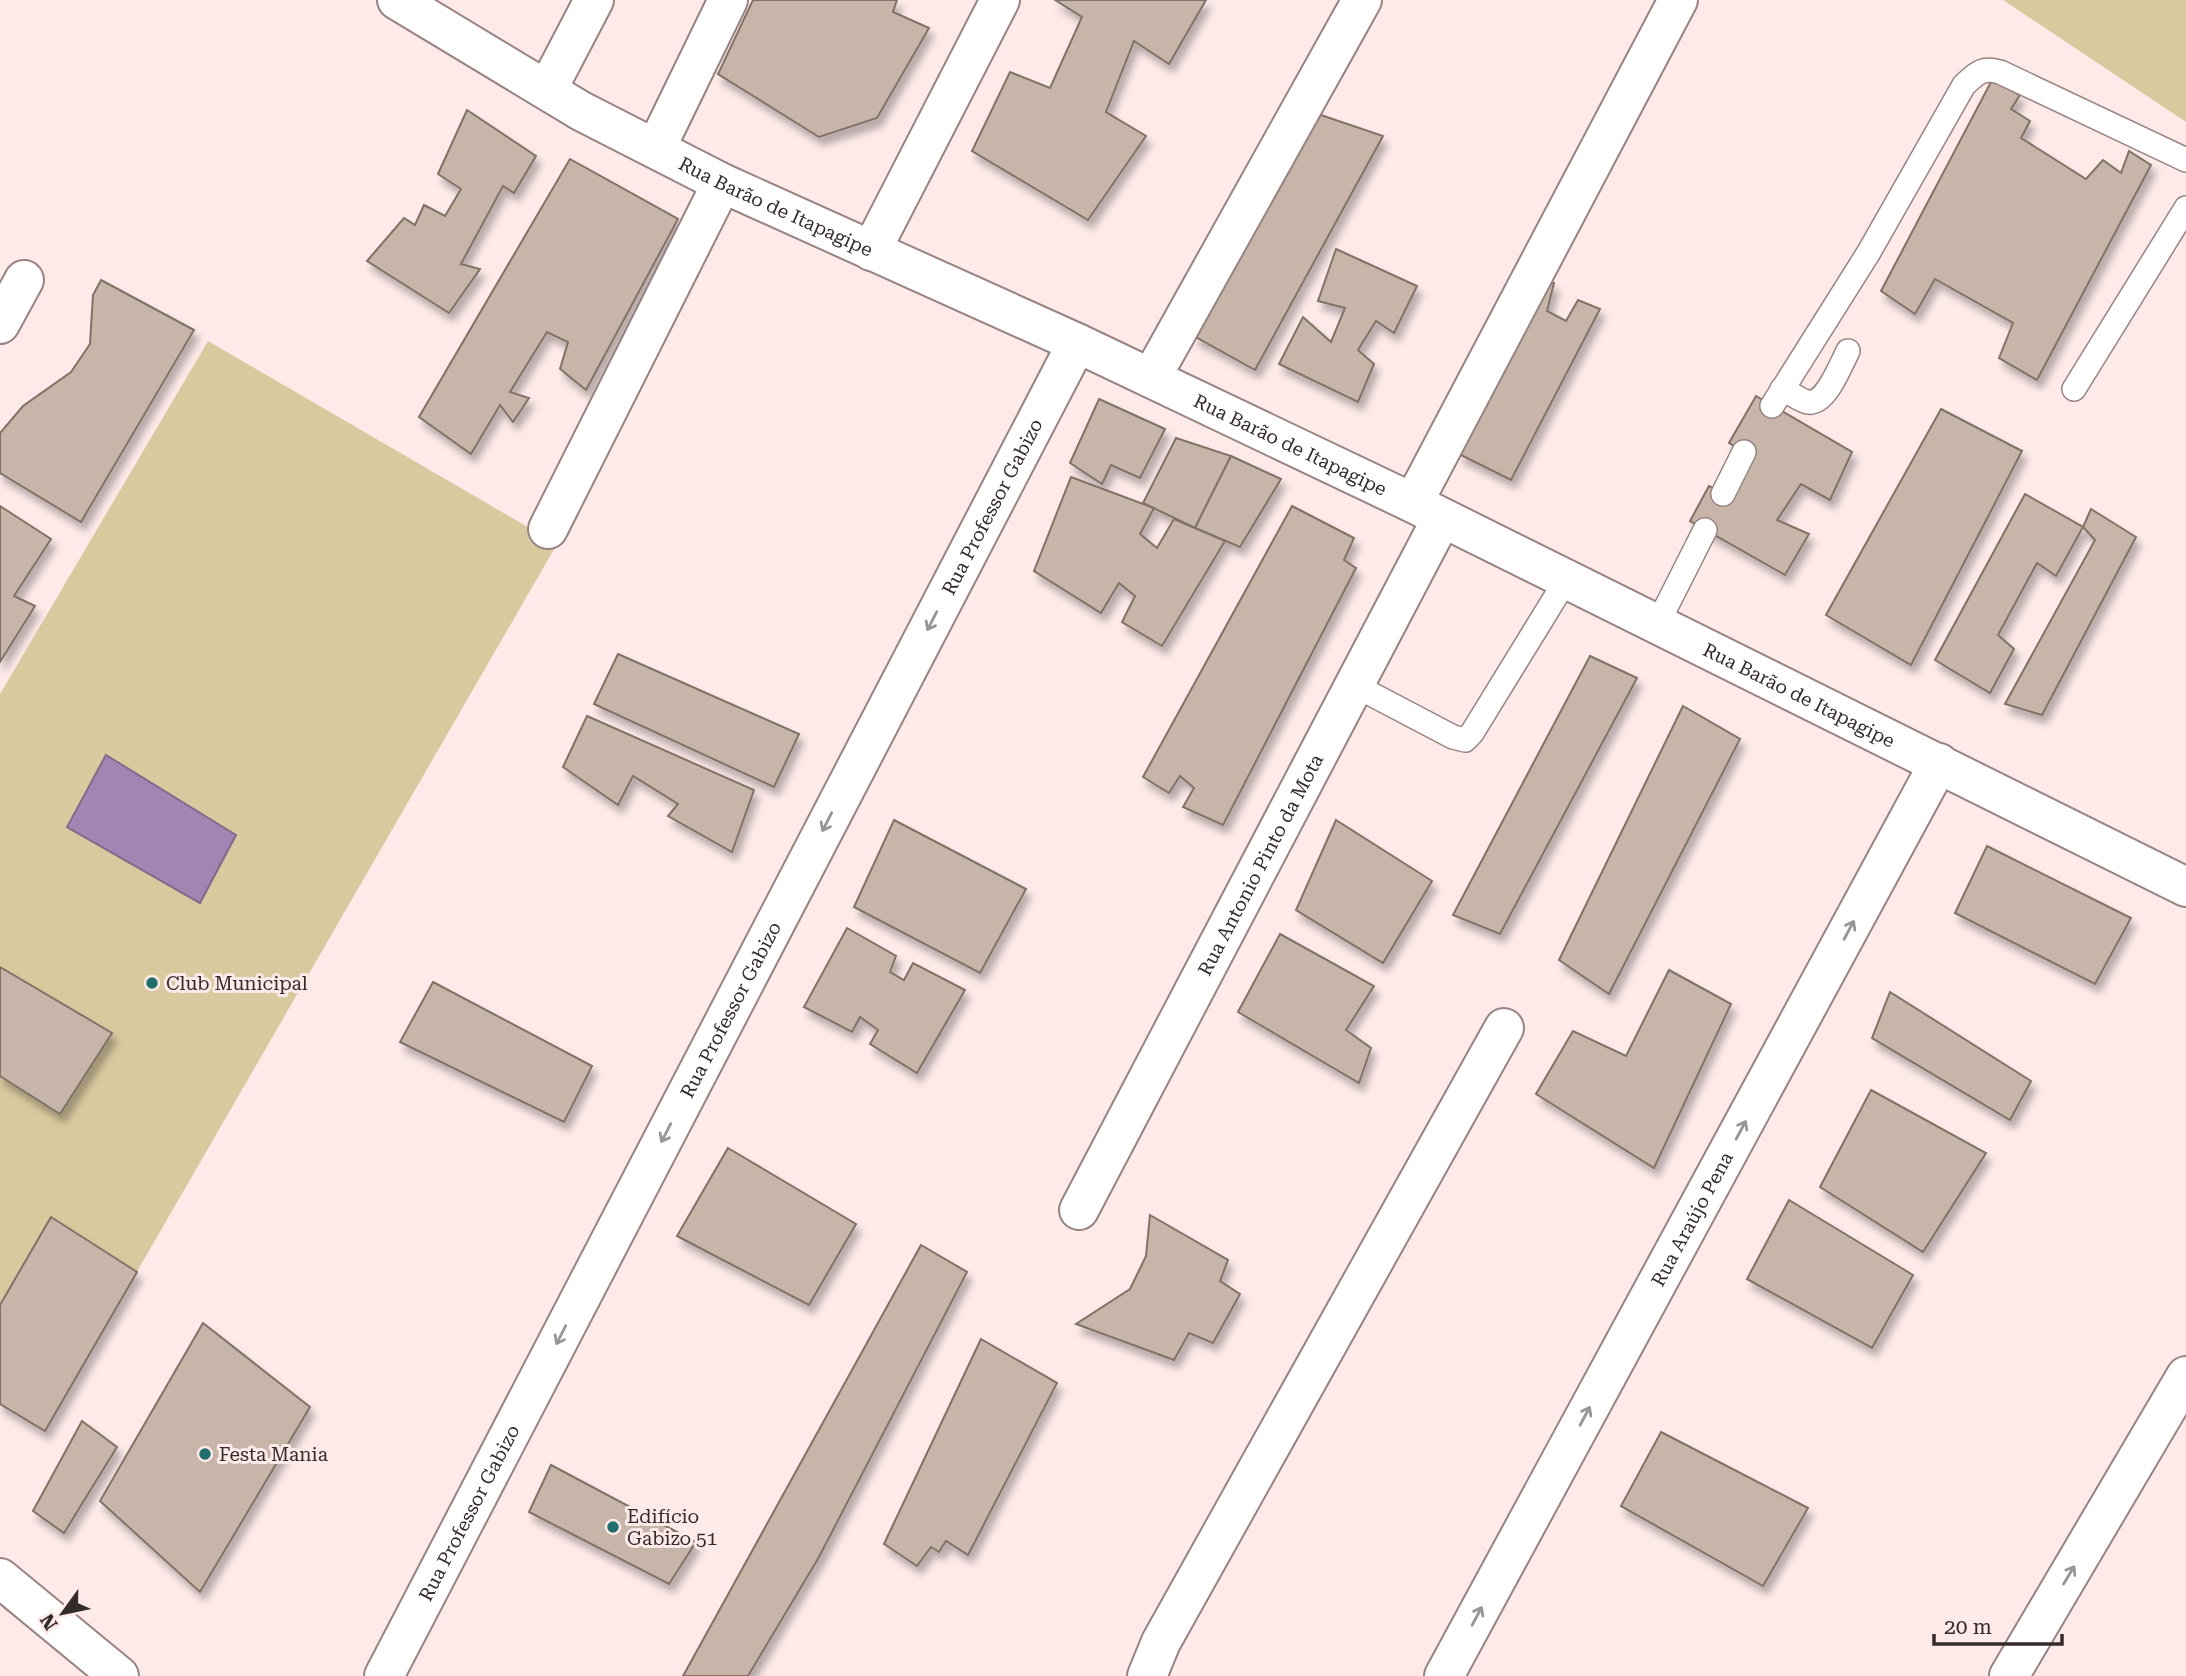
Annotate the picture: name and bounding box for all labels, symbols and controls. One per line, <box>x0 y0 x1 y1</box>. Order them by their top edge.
street label: Rua Barão de Itapagipe <box>675 151 877 261</box>
street label: Rua Barão de Itapagipe <box>1190 389 1391 500</box>
street label: Rua Professor Gabizo <box>937 415 1047 599</box>
one-way arrow <box>925 610 939 630</box>
street label: Rua Barão de Itapagipe <box>1700 638 1899 752</box>
street label: Rua Antonio Pinto da Mota <box>1193 749 1328 979</box>
one-way arrow <box>820 812 834 832</box>
street label: Rua Professor Gabizo <box>675 918 786 1102</box>
one-way arrow <box>1843 920 1856 941</box>
place label: Club Municipal <box>166 972 308 995</box>
marker: Club Municipal <box>144 975 160 991</box>
one-way arrow <box>1734 1120 1748 1141</box>
one-way arrow <box>659 1122 672 1143</box>
street label: Rua Araújo Pena <box>1646 1147 1738 1290</box>
one-way arrow <box>554 1324 567 1345</box>
one-way arrow <box>1579 1406 1593 1427</box>
street label: Rua Professor Gabizo <box>414 1421 524 1605</box>
place label: Festa Mania <box>219 1443 329 1466</box>
marker: Festa Mania <box>197 1446 213 1462</box>
place label: Edifício Gabizo 51 <box>627 1505 717 1550</box>
marker: Edifício Gabizo 51 <box>605 1519 621 1535</box>
one-way arrow <box>2063 1565 2076 1586</box>
north arrow <box>28 1578 98 1648</box>
scale bar <box>1934 1602 2062 1646</box>
one-way arrow <box>1471 1606 1484 1627</box>
text: N <box>35 1609 63 1634</box>
text: 20 m <box>1944 1615 1992 1639</box>

